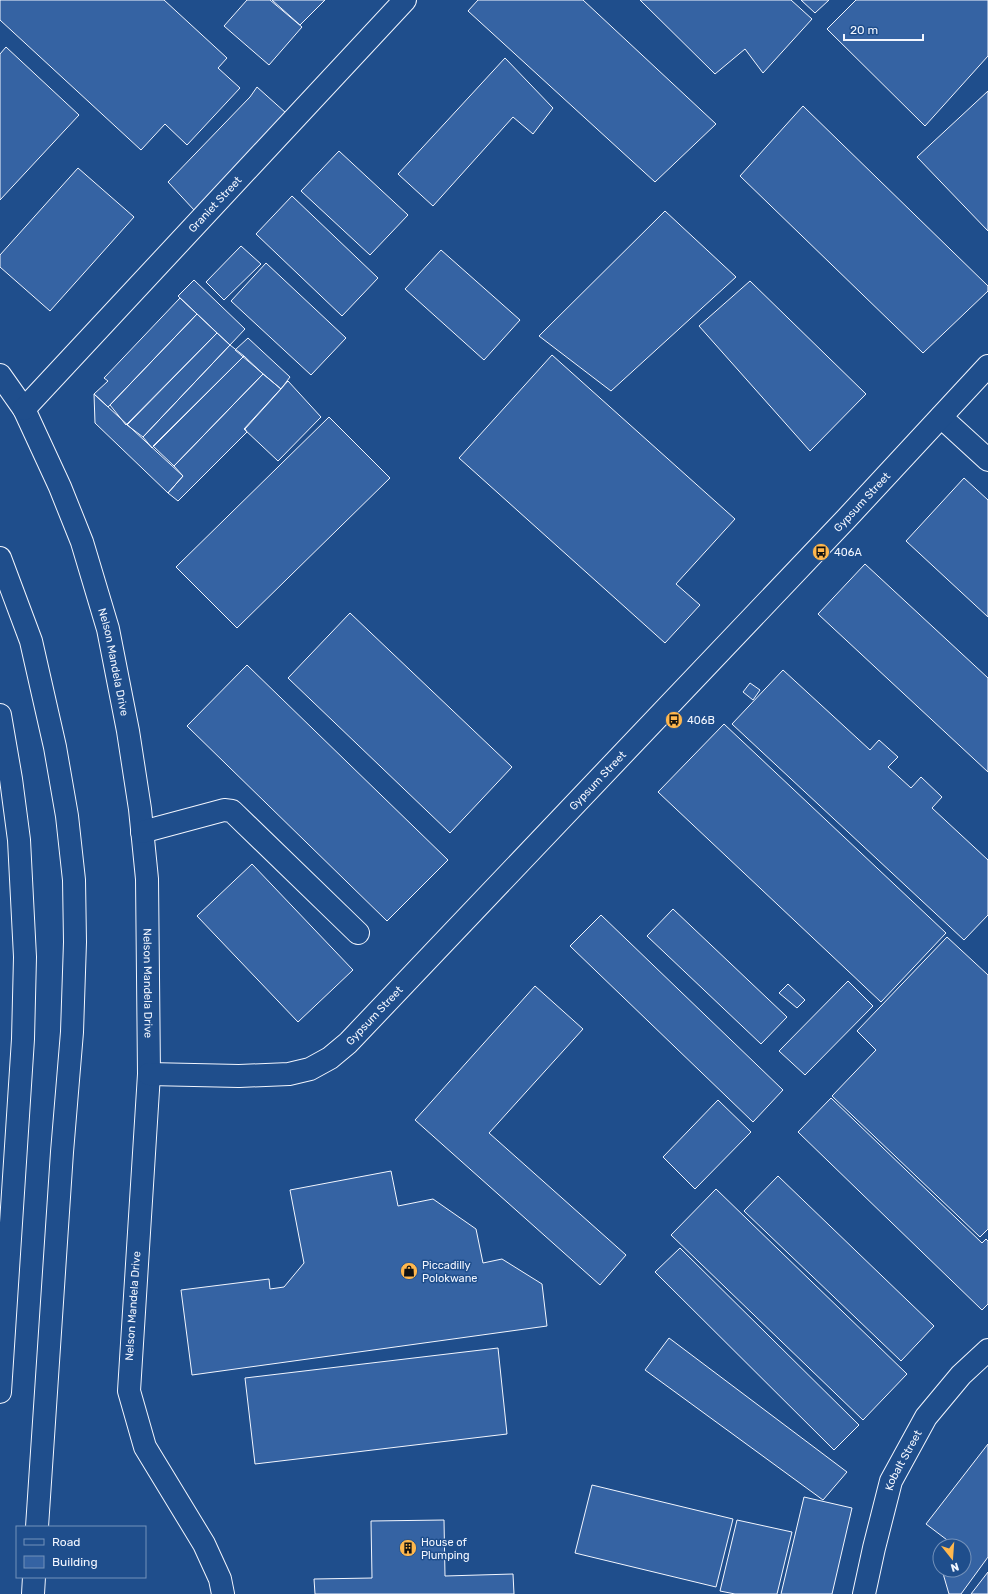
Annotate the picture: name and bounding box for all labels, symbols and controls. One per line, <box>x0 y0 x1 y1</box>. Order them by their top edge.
scale bar <box>844 16 923 42</box>
text: 20 m <box>850 23 878 37</box>
street label: Graniet Street <box>186 173 245 235</box>
street label: Gypsum Street <box>831 469 893 534</box>
bus stop icon: 406A <box>811 542 831 562</box>
place label: 406A <box>834 546 862 559</box>
street label: Nelson Mandela Drive <box>96 606 131 717</box>
bus stop icon: 406B <box>664 710 684 730</box>
place label: 406B <box>687 714 715 727</box>
street label: Gypsum Street <box>566 748 629 813</box>
street label: Nelson Mandela Drive <box>141 928 155 1038</box>
street label: Gypsum Street <box>343 983 406 1048</box>
street label: Nelson Mandela Drive <box>123 1251 143 1361</box>
place label: Piccadilly Polokwane <box>422 1259 478 1285</box>
shop icon: Piccadilly Polokwane <box>399 1261 419 1281</box>
street label: Kobalt Street <box>882 1427 924 1492</box>
legend <box>16 1526 146 1578</box>
text: Road <box>52 1535 80 1549</box>
place label: House of Plumping <box>421 1536 470 1562</box>
building icon: House of Plumping <box>398 1538 418 1558</box>
north arrow <box>932 1538 972 1578</box>
text: Building <box>52 1555 98 1569</box>
text: N <box>949 1560 960 1574</box>

